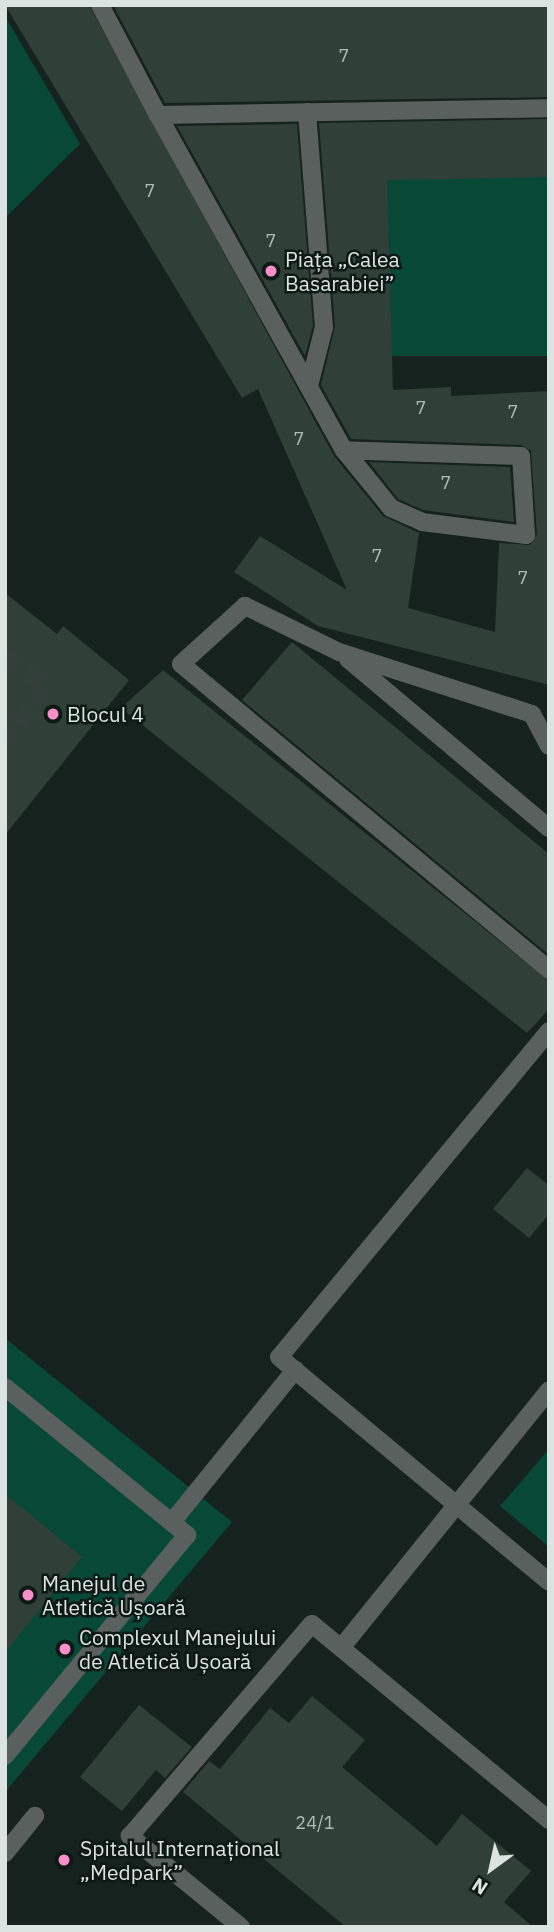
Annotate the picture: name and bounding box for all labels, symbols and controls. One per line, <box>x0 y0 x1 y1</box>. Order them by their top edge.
house number: 7 <box>339 45 349 67</box>
house number: 7 <box>145 180 155 202</box>
house number: 7 <box>266 230 276 252</box>
place label: Piața „Calea Basarabiei” <box>285 246 400 296</box>
marker: Piața „Calea Basarabiei” <box>263 263 279 279</box>
house number: 7 <box>416 397 426 419</box>
house number: 7 <box>508 401 518 423</box>
house number: 7 <box>294 428 304 450</box>
house number: 7 <box>441 472 451 494</box>
house number: 7 <box>372 545 382 567</box>
house number: 7 <box>518 567 528 589</box>
place label: Blocul 4 <box>67 701 144 727</box>
marker: Blocul 4 <box>45 706 61 722</box>
place label: Manejul de Atletică Ușoară <box>42 1570 186 1620</box>
marker: Manejul de Atletică Ușoară <box>20 1587 36 1603</box>
place label: Complexul Manejului de Atletică Ușoară <box>79 1624 276 1674</box>
marker: Complexul Manejului de Atletică Ușoară <box>57 1641 73 1657</box>
house number: 24/1 <box>295 1812 335 1834</box>
north arrow <box>456 1834 526 1904</box>
place label: Spitalul Internațional „Medpark” <box>80 1835 280 1885</box>
marker: Spitalul Internațional „Medpark” <box>54 1850 74 1870</box>
text: N <box>467 1873 492 1900</box>

